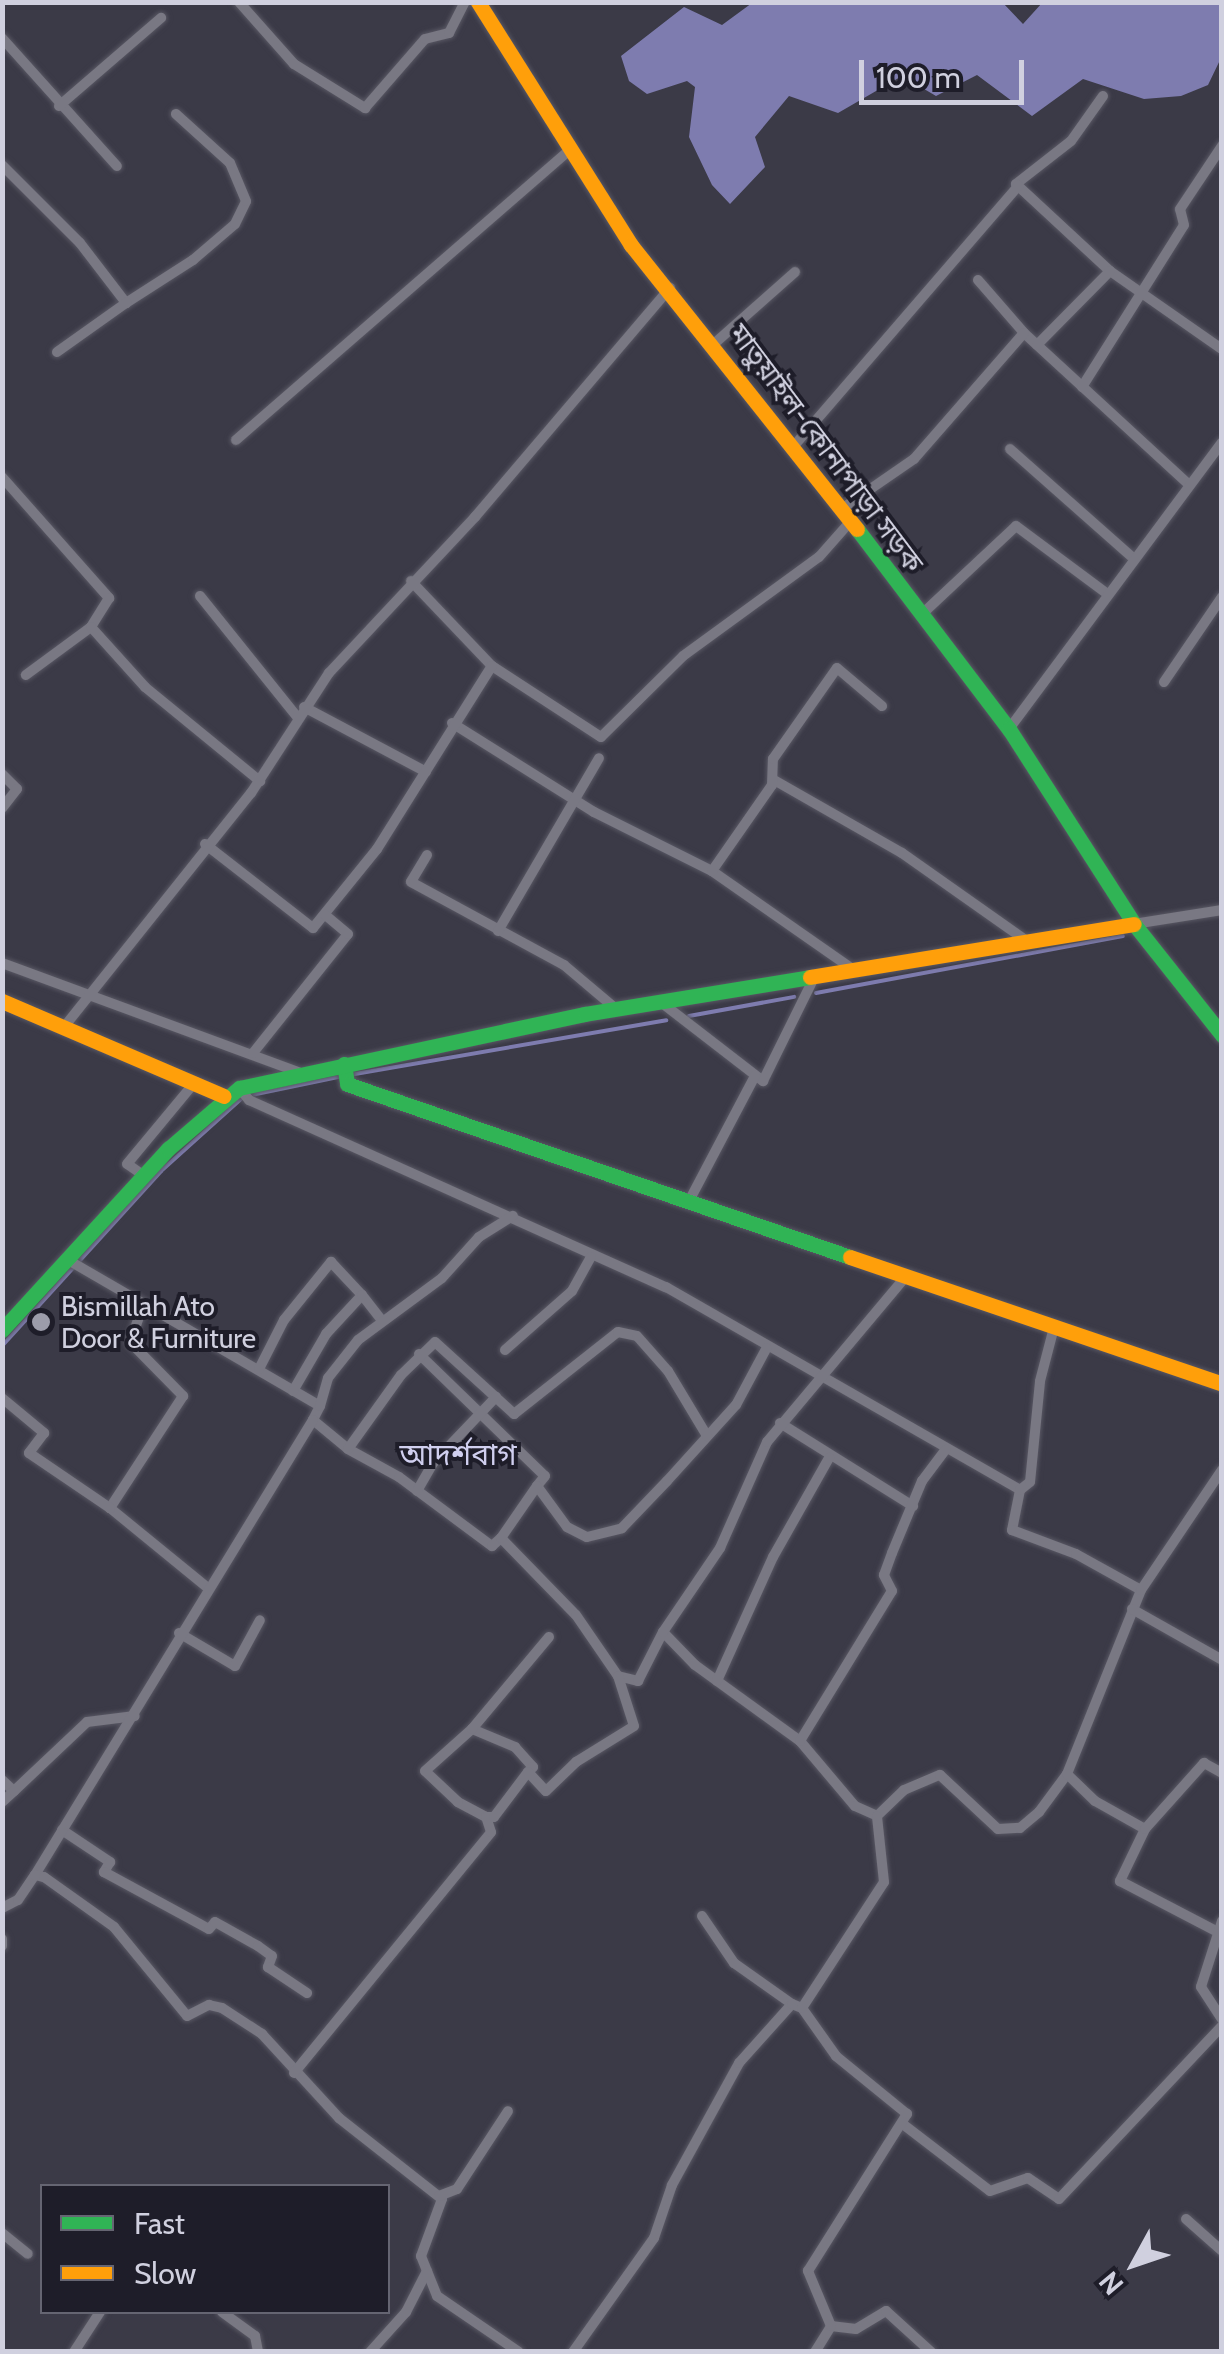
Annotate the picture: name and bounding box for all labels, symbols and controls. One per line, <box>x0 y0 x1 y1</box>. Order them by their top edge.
scale bar <box>864 40 1029 102</box>
text: 100 m <box>876 59 961 96</box>
street label: মাতুয়াইল-কোনাপাড়া সড়ক <box>722 317 930 579</box>
place label: Bismillah Ato Door & Furniture <box>61 1289 256 1355</box>
marker: Bismillah Ato Door & Furniture <box>30 1311 52 1333</box>
district label: আদর্শবাগ <box>399 1437 517 1473</box>
legend <box>40 2184 390 2314</box>
text: Fast <box>134 2205 185 2242</box>
north arrow <box>1084 2214 1184 2314</box>
text: Slow <box>134 2255 196 2292</box>
text: N <box>1092 2265 1130 2302</box>

